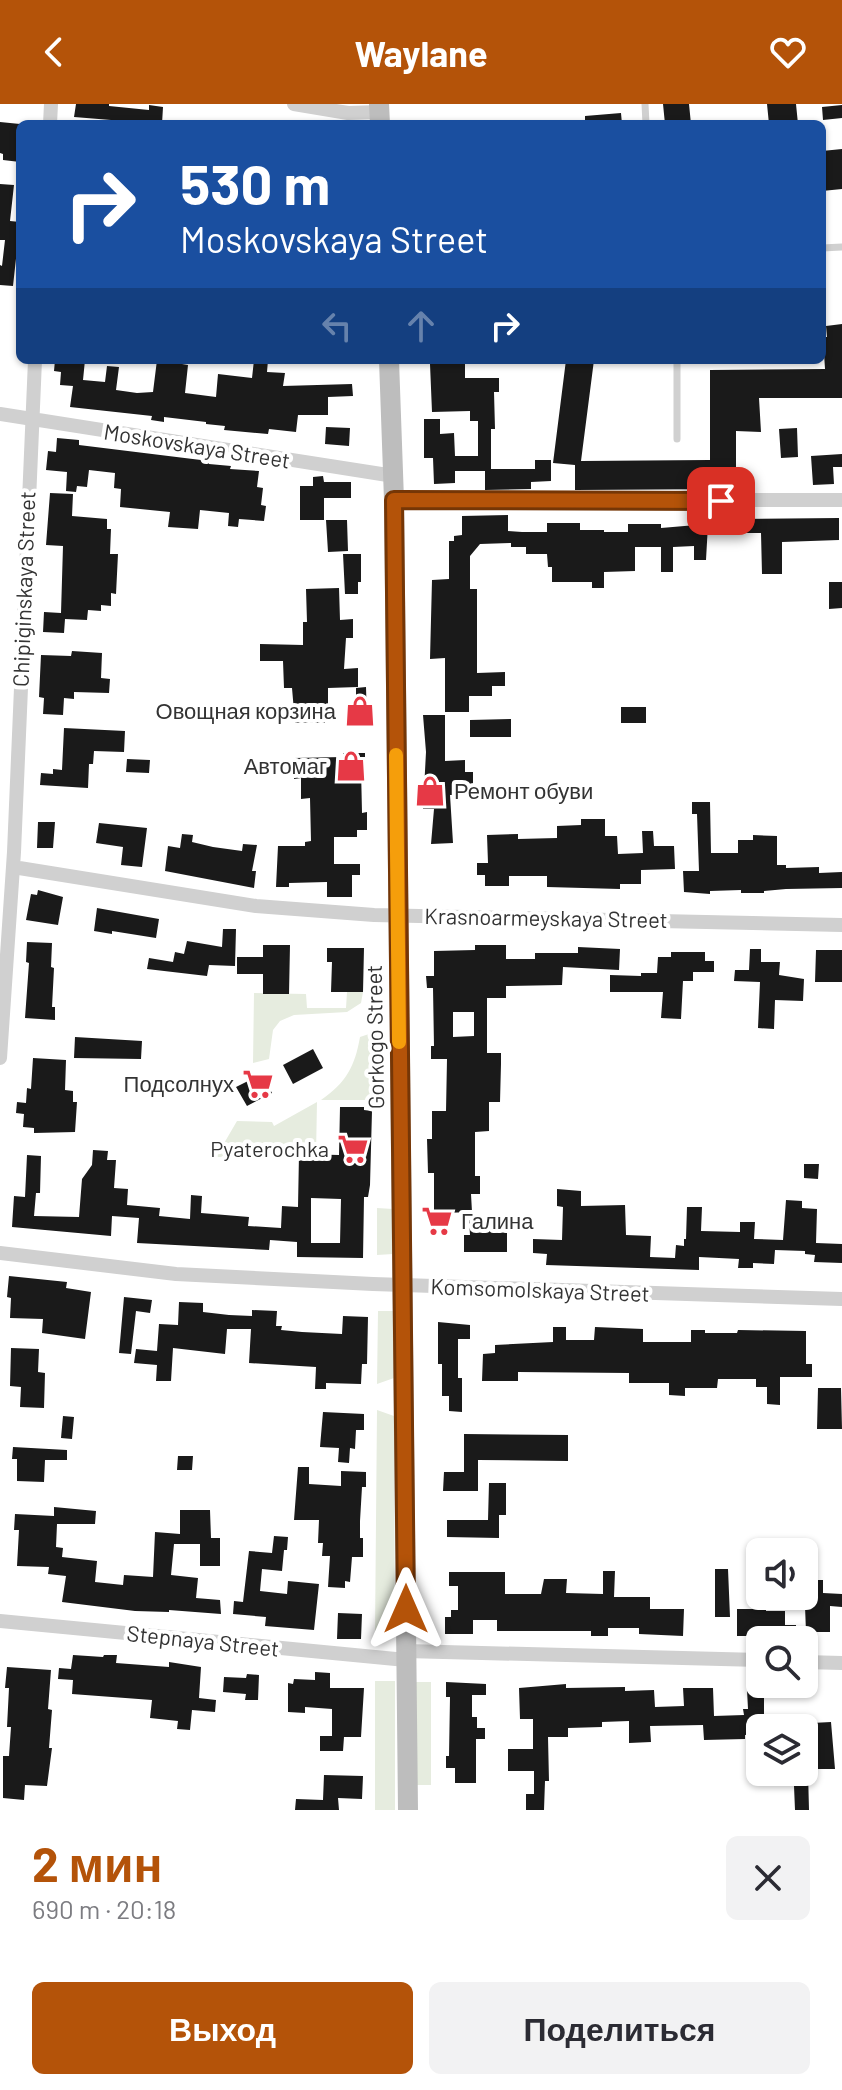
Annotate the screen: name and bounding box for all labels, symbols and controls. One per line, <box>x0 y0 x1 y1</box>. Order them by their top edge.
icon: back <box>32 30 76 74</box>
icon: heart <box>766 30 810 74</box>
text: Waylane <box>354 31 488 74</box>
text: 530 m <box>180 149 330 216</box>
icon: right <box>48 152 152 256</box>
text: Moskovskaya Street <box>180 217 488 260</box>
icon: left <box>315 304 359 348</box>
icon: ahead <box>399 304 443 348</box>
icon: right <box>483 304 527 348</box>
street label: Moskovskaya Street <box>102 417 292 473</box>
pin <box>687 467 755 535</box>
icon: arrive <box>699 479 743 523</box>
street label: Chipiginskaya Street <box>7 491 39 687</box>
shop icon: Овощная корзина <box>343 694 377 728</box>
place label: Овощная корзина <box>156 697 337 724</box>
shop icon: Автомаг <box>334 749 368 783</box>
place label: Автомаг <box>244 752 327 778</box>
shop icon: Ремонт обуви <box>413 774 447 808</box>
place label: Ремонт обуви <box>454 777 593 804</box>
street label: Krasnoarmeyskaya Street <box>424 902 668 932</box>
street label: Gorkogo Street <box>360 965 388 1109</box>
supermarket icon: Подсолнух <box>241 1067 275 1101</box>
place label: Подсолнух <box>124 1070 234 1097</box>
supermarket icon: Pyaterochka <box>336 1132 370 1166</box>
place label: Pyaterochka <box>210 1135 329 1161</box>
supermarket icon: Галина <box>420 1204 454 1238</box>
place label: Галина <box>461 1207 534 1233</box>
street label: Komsomolskaya Street <box>430 1272 650 1306</box>
map controls <box>746 1538 818 1786</box>
button: sound <box>746 1538 818 1610</box>
position arrow <box>364 1567 448 1651</box>
street label: Stepnaya Street <box>126 1619 281 1661</box>
button: search <box>746 1626 818 1698</box>
button: layers <box>746 1714 818 1786</box>
text: 2 мин <box>32 1834 163 1892</box>
button: close <box>726 1836 810 1920</box>
text: 690 m · 20:18 <box>32 1893 176 1924</box>
button: Выход <box>32 1982 413 2074</box>
button: Поделиться <box>429 1982 810 2074</box>

